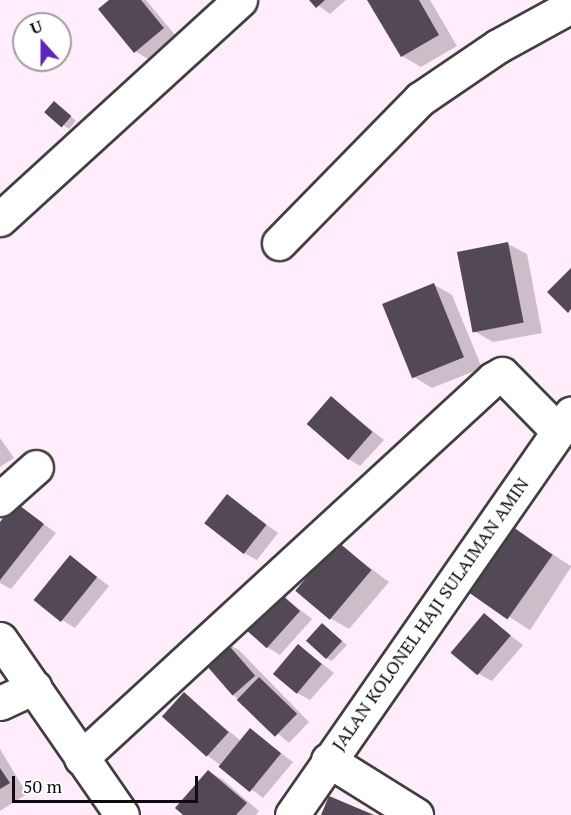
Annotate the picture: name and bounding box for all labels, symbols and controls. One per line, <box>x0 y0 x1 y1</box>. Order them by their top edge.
north arrow <box>12 12 72 72</box>
text: U <box>27 15 46 39</box>
street label: JALAN KOLONEL HAJI SULAIMAN AMIN <box>327 473 533 755</box>
scale bar <box>15 764 201 802</box>
text: 50 m <box>23 774 62 798</box>

